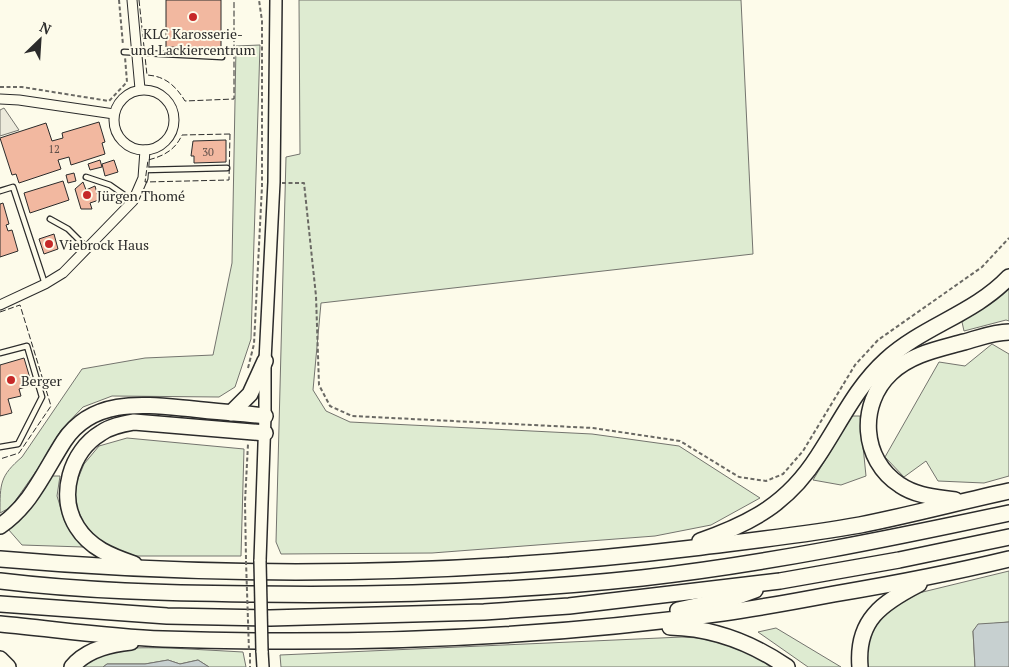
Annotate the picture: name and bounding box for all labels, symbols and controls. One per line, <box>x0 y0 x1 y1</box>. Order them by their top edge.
marker: KLC Karosserie- und Lackiercentrum <box>187 11 199 23</box>
north arrow <box>15 15 65 65</box>
text: N <box>37 17 55 39</box>
place label: KLC Karosserie- und Lackiercentrum <box>131 24 255 59</box>
house number: 12 <box>48 142 60 156</box>
house number: 30 <box>202 145 214 159</box>
place label: Jürgen Thomé <box>97 186 185 205</box>
marker: Jürgen Thomé <box>81 189 93 201</box>
place label: Viebrock Haus <box>59 235 149 254</box>
marker: Viebrock Haus <box>43 238 55 250</box>
place label: Berger <box>21 371 62 390</box>
marker: Berger <box>5 374 17 386</box>

